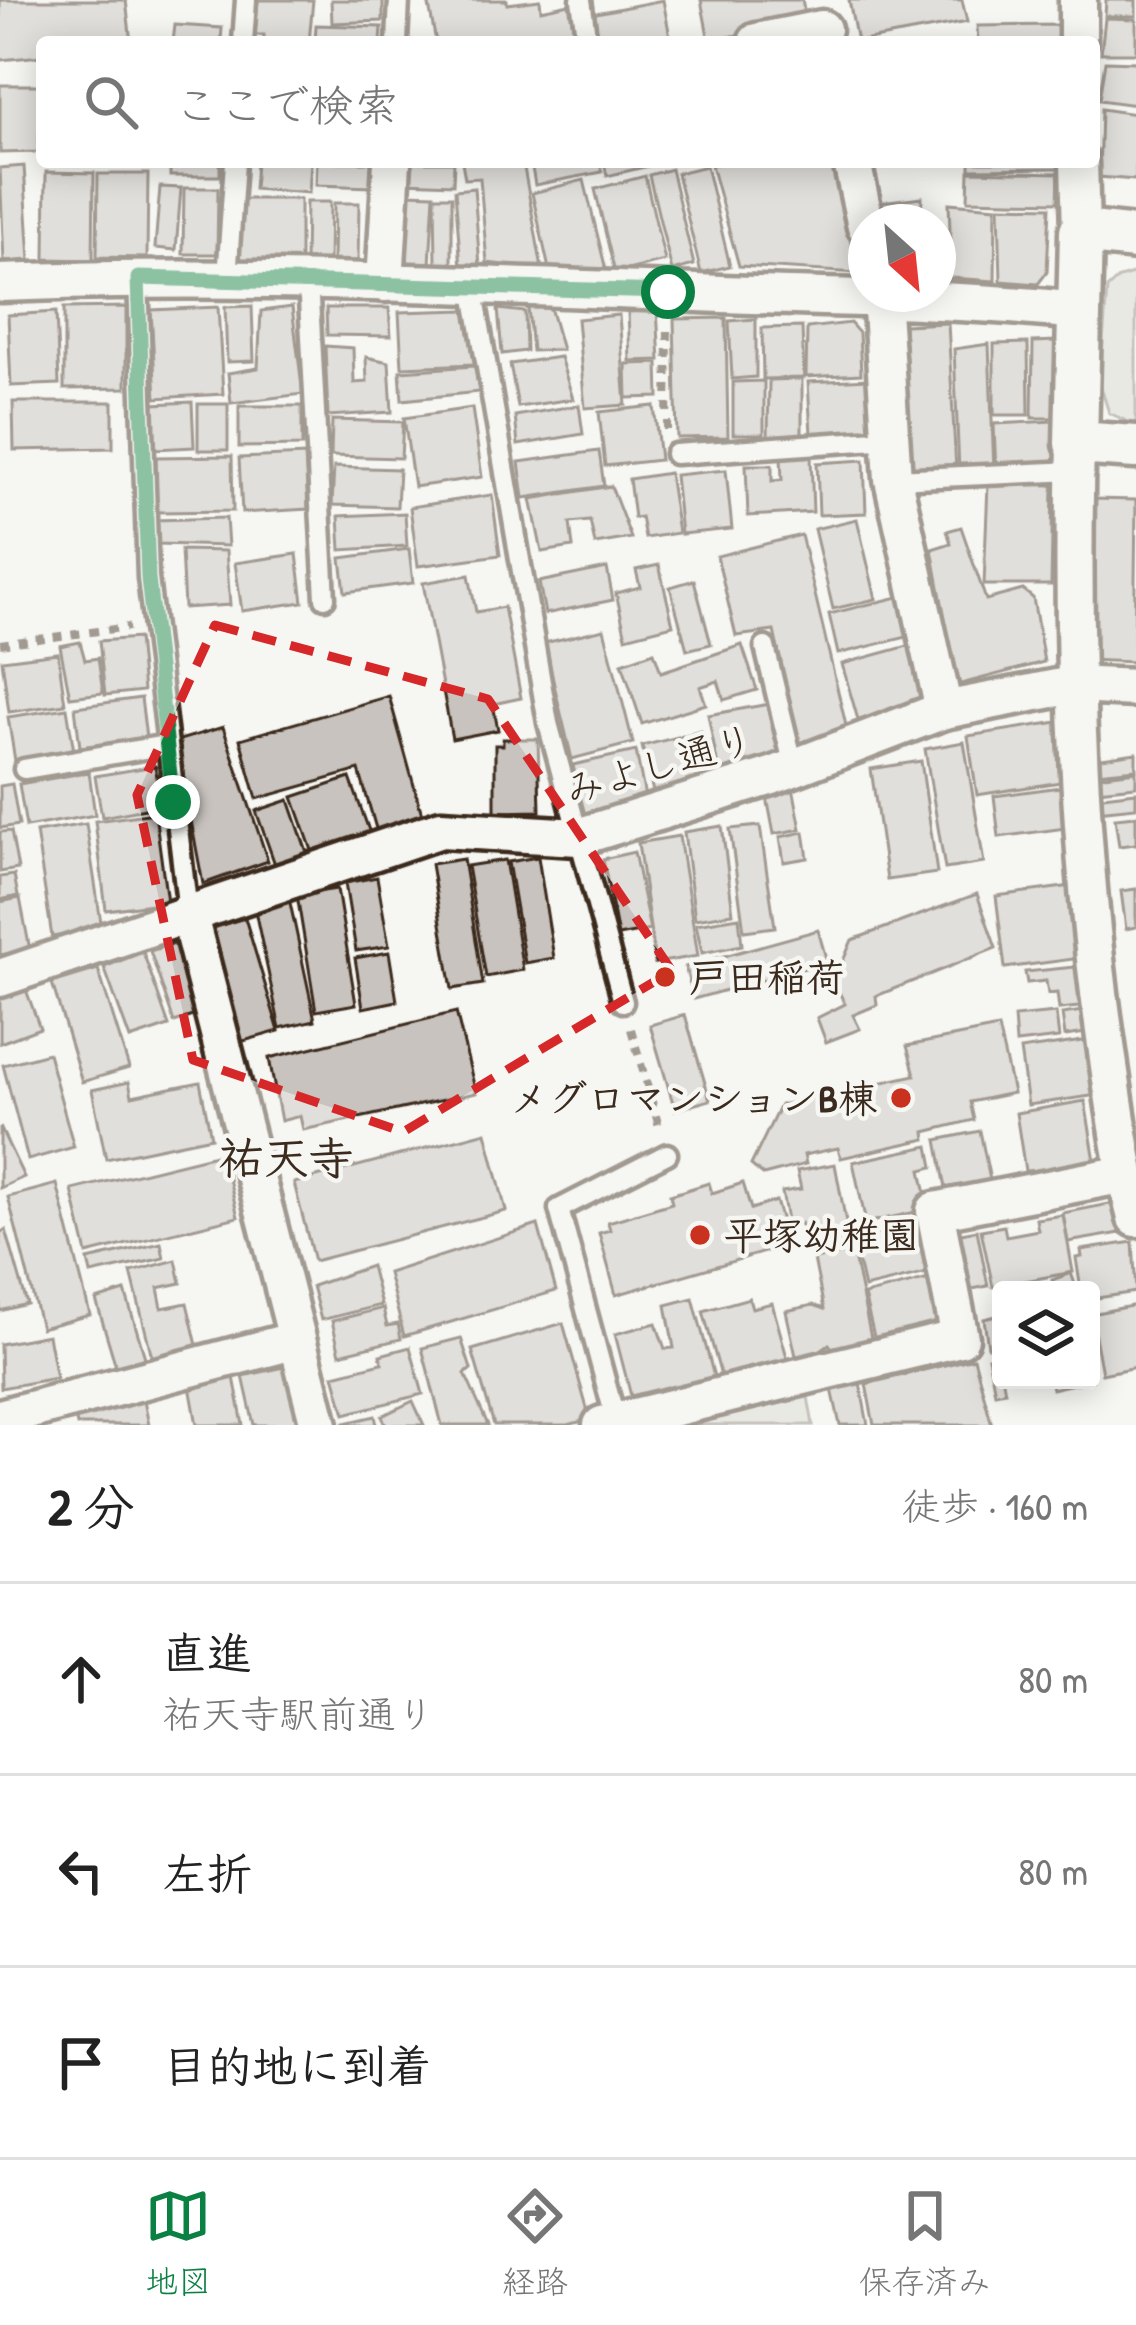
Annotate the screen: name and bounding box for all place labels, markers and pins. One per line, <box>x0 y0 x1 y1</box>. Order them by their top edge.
place label: 戸田稲荷 <box>689 950 845 1003</box>
marker: 戸田稲荷 <box>652 964 678 990</box>
place label: メグロマンションB棟 <box>509 1071 877 1124</box>
marker: メグロマンションB棟 <box>888 1085 914 1111</box>
place label: 平塚幼稚園 <box>724 1208 919 1261</box>
marker: 平塚幼稚園 <box>687 1222 713 1248</box>

